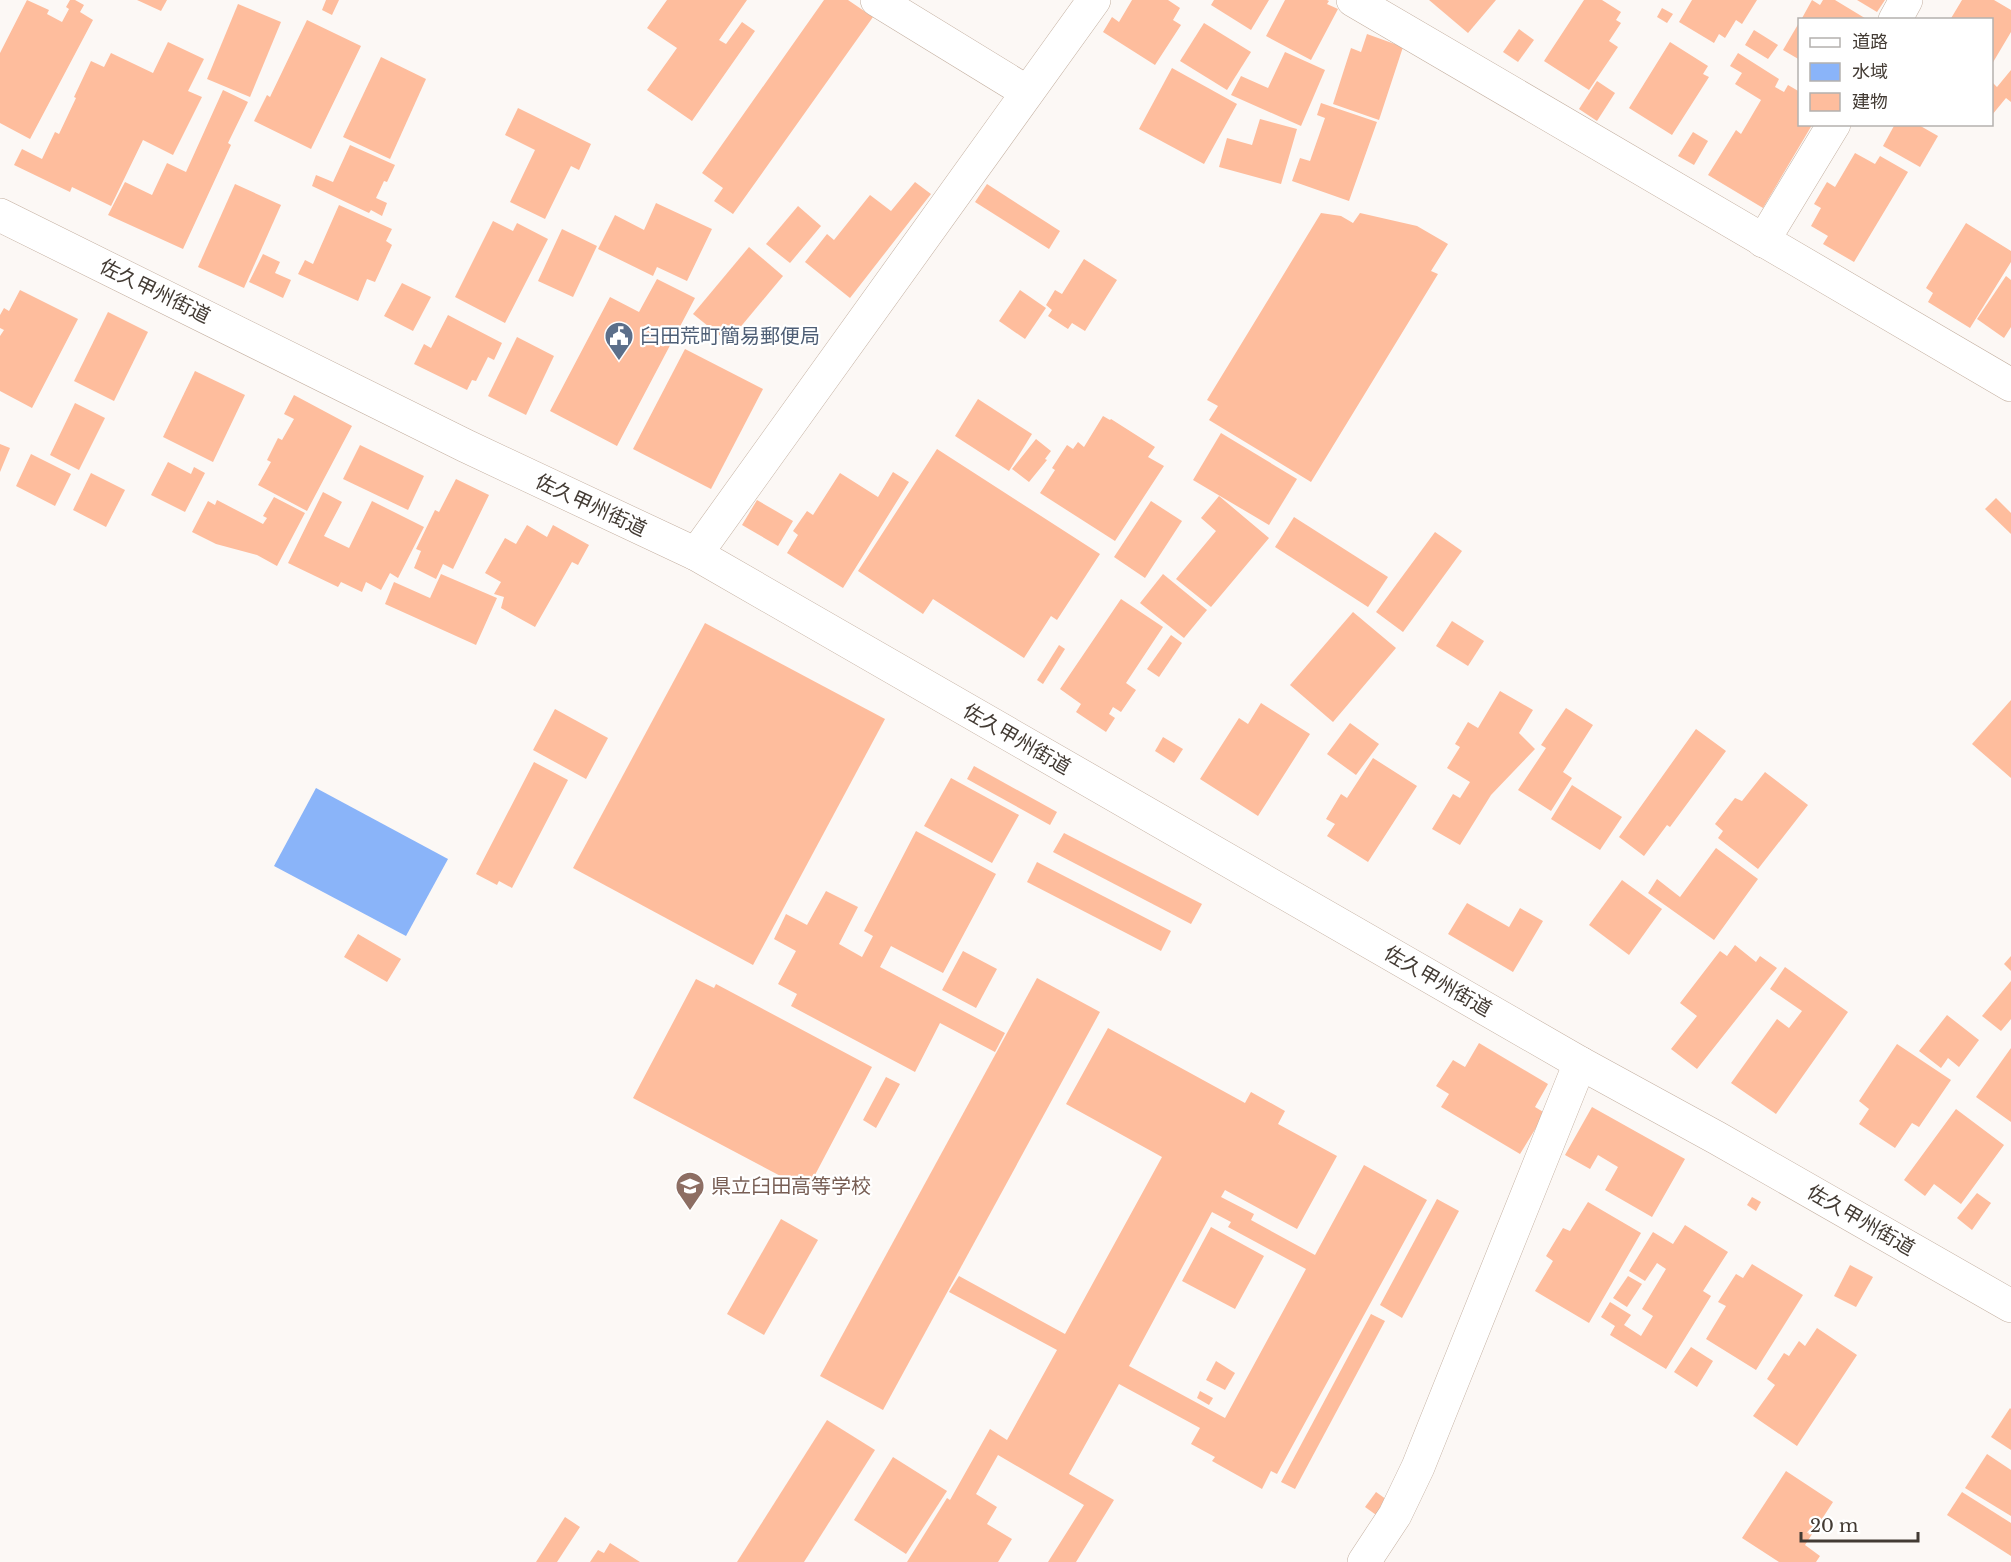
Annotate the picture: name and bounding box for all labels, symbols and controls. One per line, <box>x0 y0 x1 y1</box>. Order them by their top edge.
legend <box>1798 18 1993 126</box>
text: 道路 <box>1852 31 1888 53</box>
text: 水域 <box>1852 61 1888 83</box>
text: 建物 <box>1852 91 1888 113</box>
street label: 佐久甲州街道 <box>96 254 214 328</box>
public building icon: 臼田荒町簡易郵便局 <box>603 320 635 362</box>
place label: 臼田荒町簡易郵便局 <box>640 324 820 348</box>
street label: 佐久甲州街道 <box>532 469 650 541</box>
street label: 佐久甲州街道 <box>959 699 1075 779</box>
street label: 佐久甲州街道 <box>1380 941 1496 1021</box>
school or university icon: 県立臼田高等学校 <box>674 1170 706 1212</box>
place label: 県立臼田高等学校 <box>711 1174 871 1198</box>
street label: 佐久甲州街道 <box>1803 1180 1919 1260</box>
scale bar <box>1801 1505 1918 1543</box>
text: 20 m <box>1810 1515 1858 1537</box>

